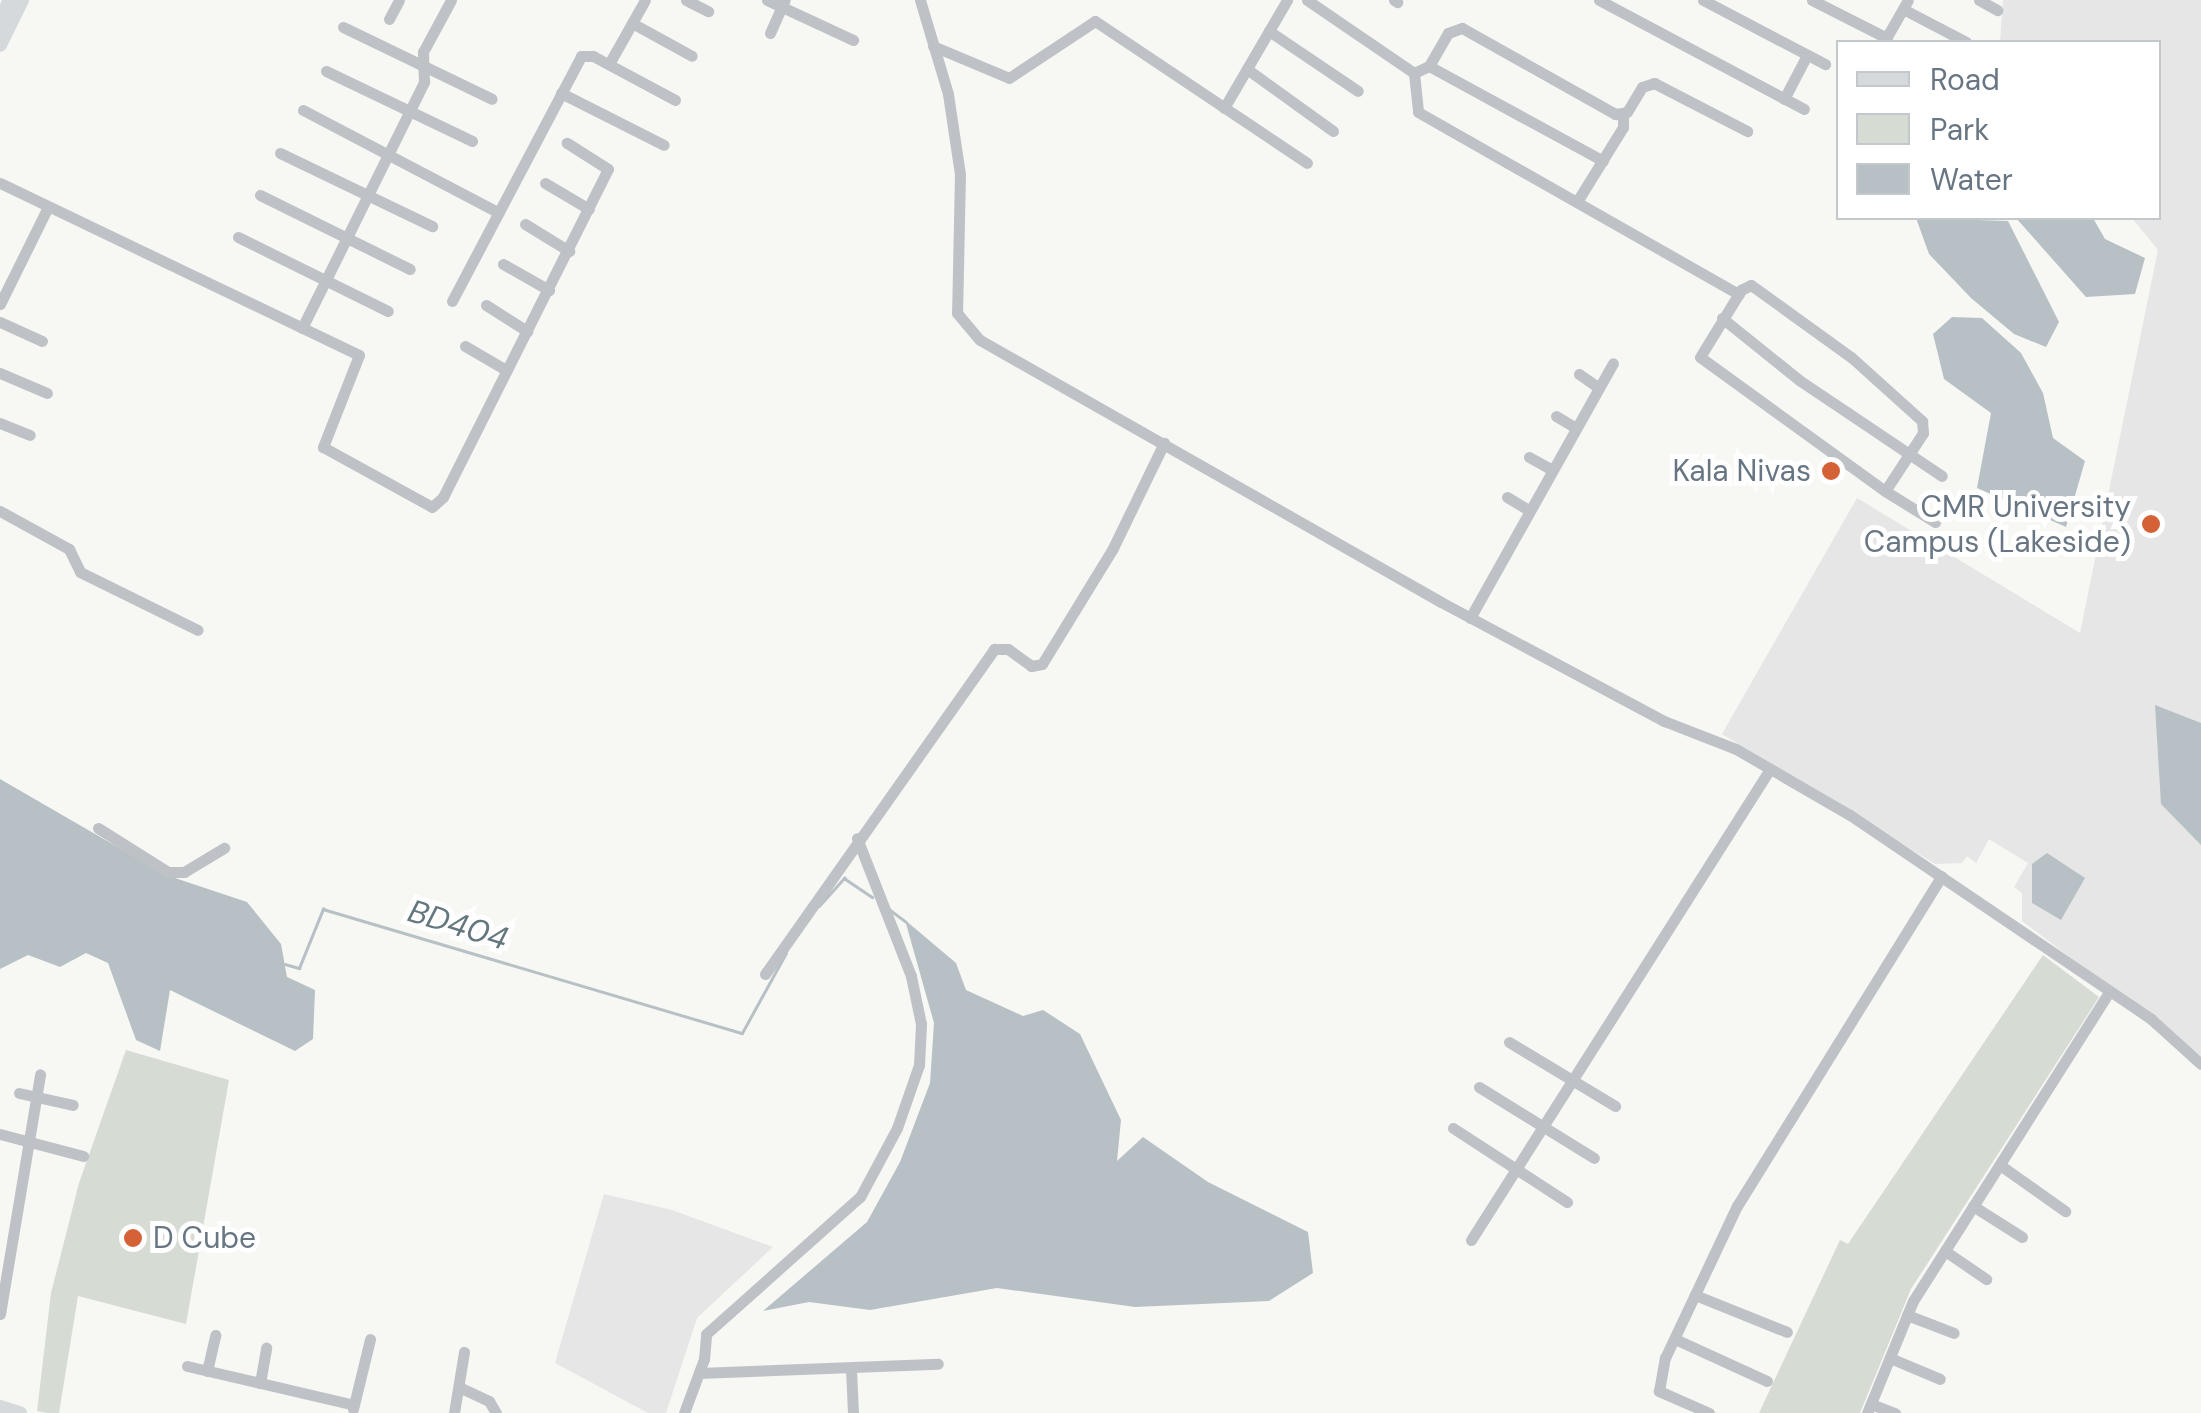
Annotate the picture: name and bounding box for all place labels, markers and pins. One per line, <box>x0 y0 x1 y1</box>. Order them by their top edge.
place label: Kala Nivas <box>1672 453 1811 489</box>
marker: Kala Nivas <box>1820 460 1842 482</box>
place label: CMR University Campus (Lakeside) <box>1864 489 2131 560</box>
marker: CMR University Campus (Lakeside) <box>2140 513 2162 535</box>
place label: D Cube <box>153 1220 256 1256</box>
marker: D Cube <box>122 1227 144 1249</box>

